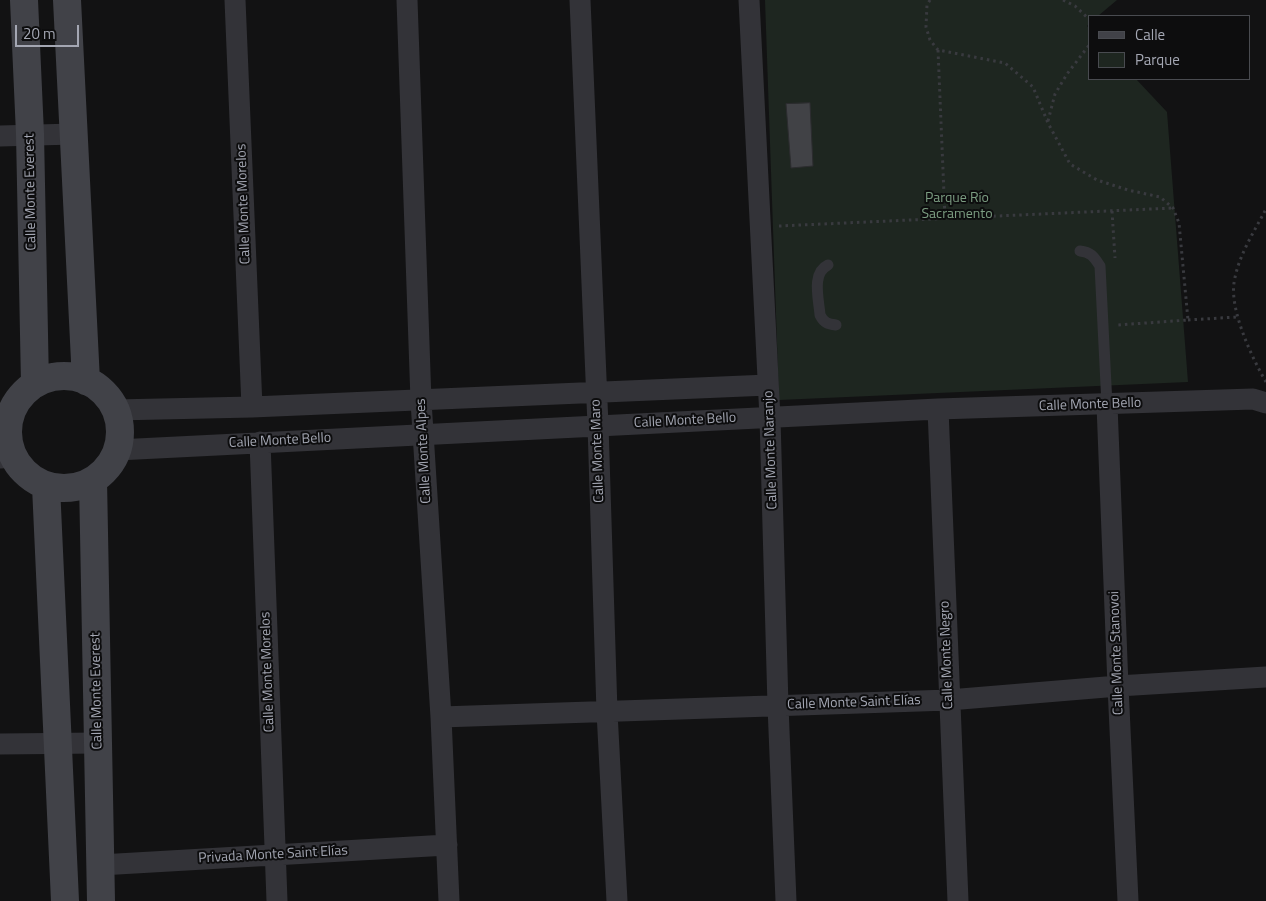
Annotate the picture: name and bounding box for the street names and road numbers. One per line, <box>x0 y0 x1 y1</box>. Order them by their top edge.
street label: Calle Monte Everest <box>22 133 40 251</box>
street label: Calle Monte Morelos <box>233 143 255 265</box>
street label: Calle Monte Naranjo <box>761 390 781 510</box>
street label: Calle Monte Bello <box>1039 395 1141 415</box>
street label: Calle Monte Alpes <box>413 398 435 504</box>
street label: Calle Monte Maro <box>588 399 608 503</box>
street label: Calle Monte Bello <box>633 410 737 432</box>
street label: Calle Monte Bello <box>228 430 332 452</box>
street label: Calle Monte Stanovoi <box>1106 591 1128 715</box>
street label: Calle Monte Negro <box>937 600 957 710</box>
street label: Calle Monte Morelos <box>257 611 279 733</box>
street label: Calle Monte Everest <box>88 632 106 750</box>
street label: Calle Monte Saint Elías <box>787 692 921 714</box>
street label: Privada Monte Saint Elías <box>198 843 348 867</box>

